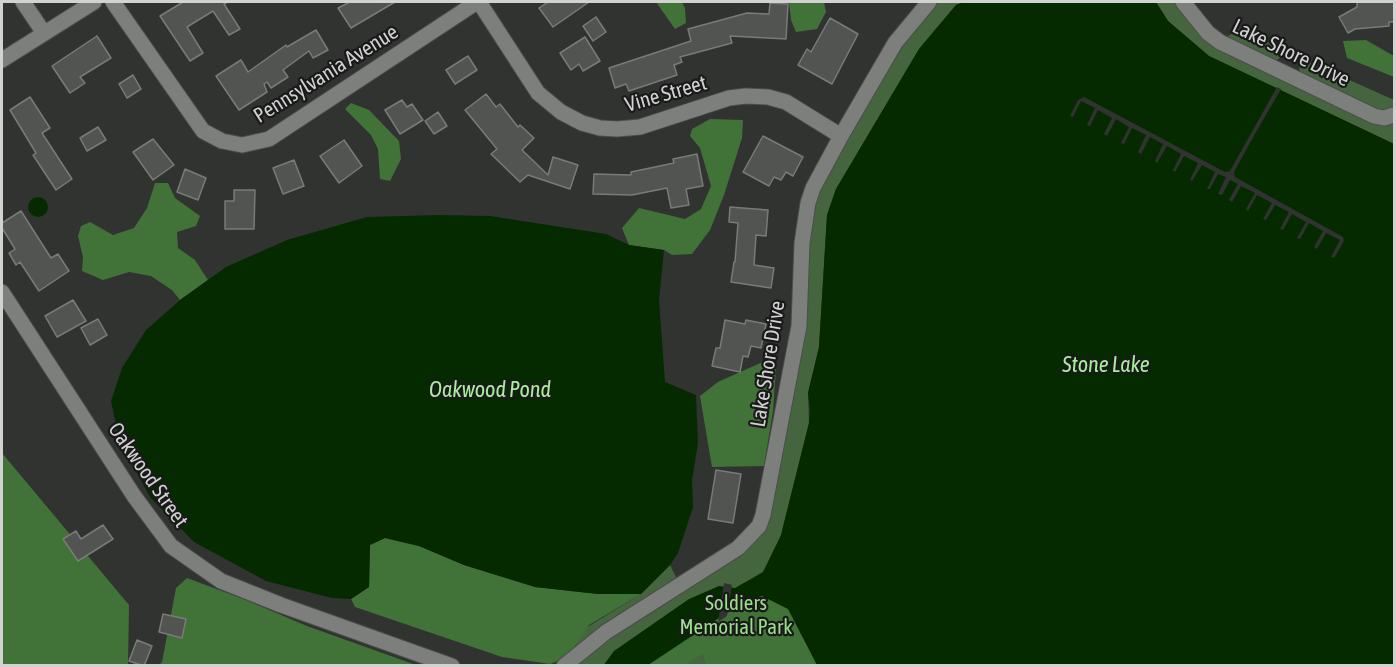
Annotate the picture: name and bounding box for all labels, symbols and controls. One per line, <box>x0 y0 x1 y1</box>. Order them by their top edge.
street label: Lake Shore Drive <box>1228 14 1354 92</box>
street label: Pennsylvania Avenue <box>249 19 403 129</box>
street label: Vine Street <box>622 70 710 118</box>
street label: Lake Shore Drive <box>746 299 790 429</box>
water label: Stone Lake <box>1062 352 1150 378</box>
water label: Oakwood Pond <box>429 377 551 403</box>
street label: Oakwood Street <box>103 418 193 532</box>
park label: Soldiers Memorial Park <box>680 590 792 640</box>

